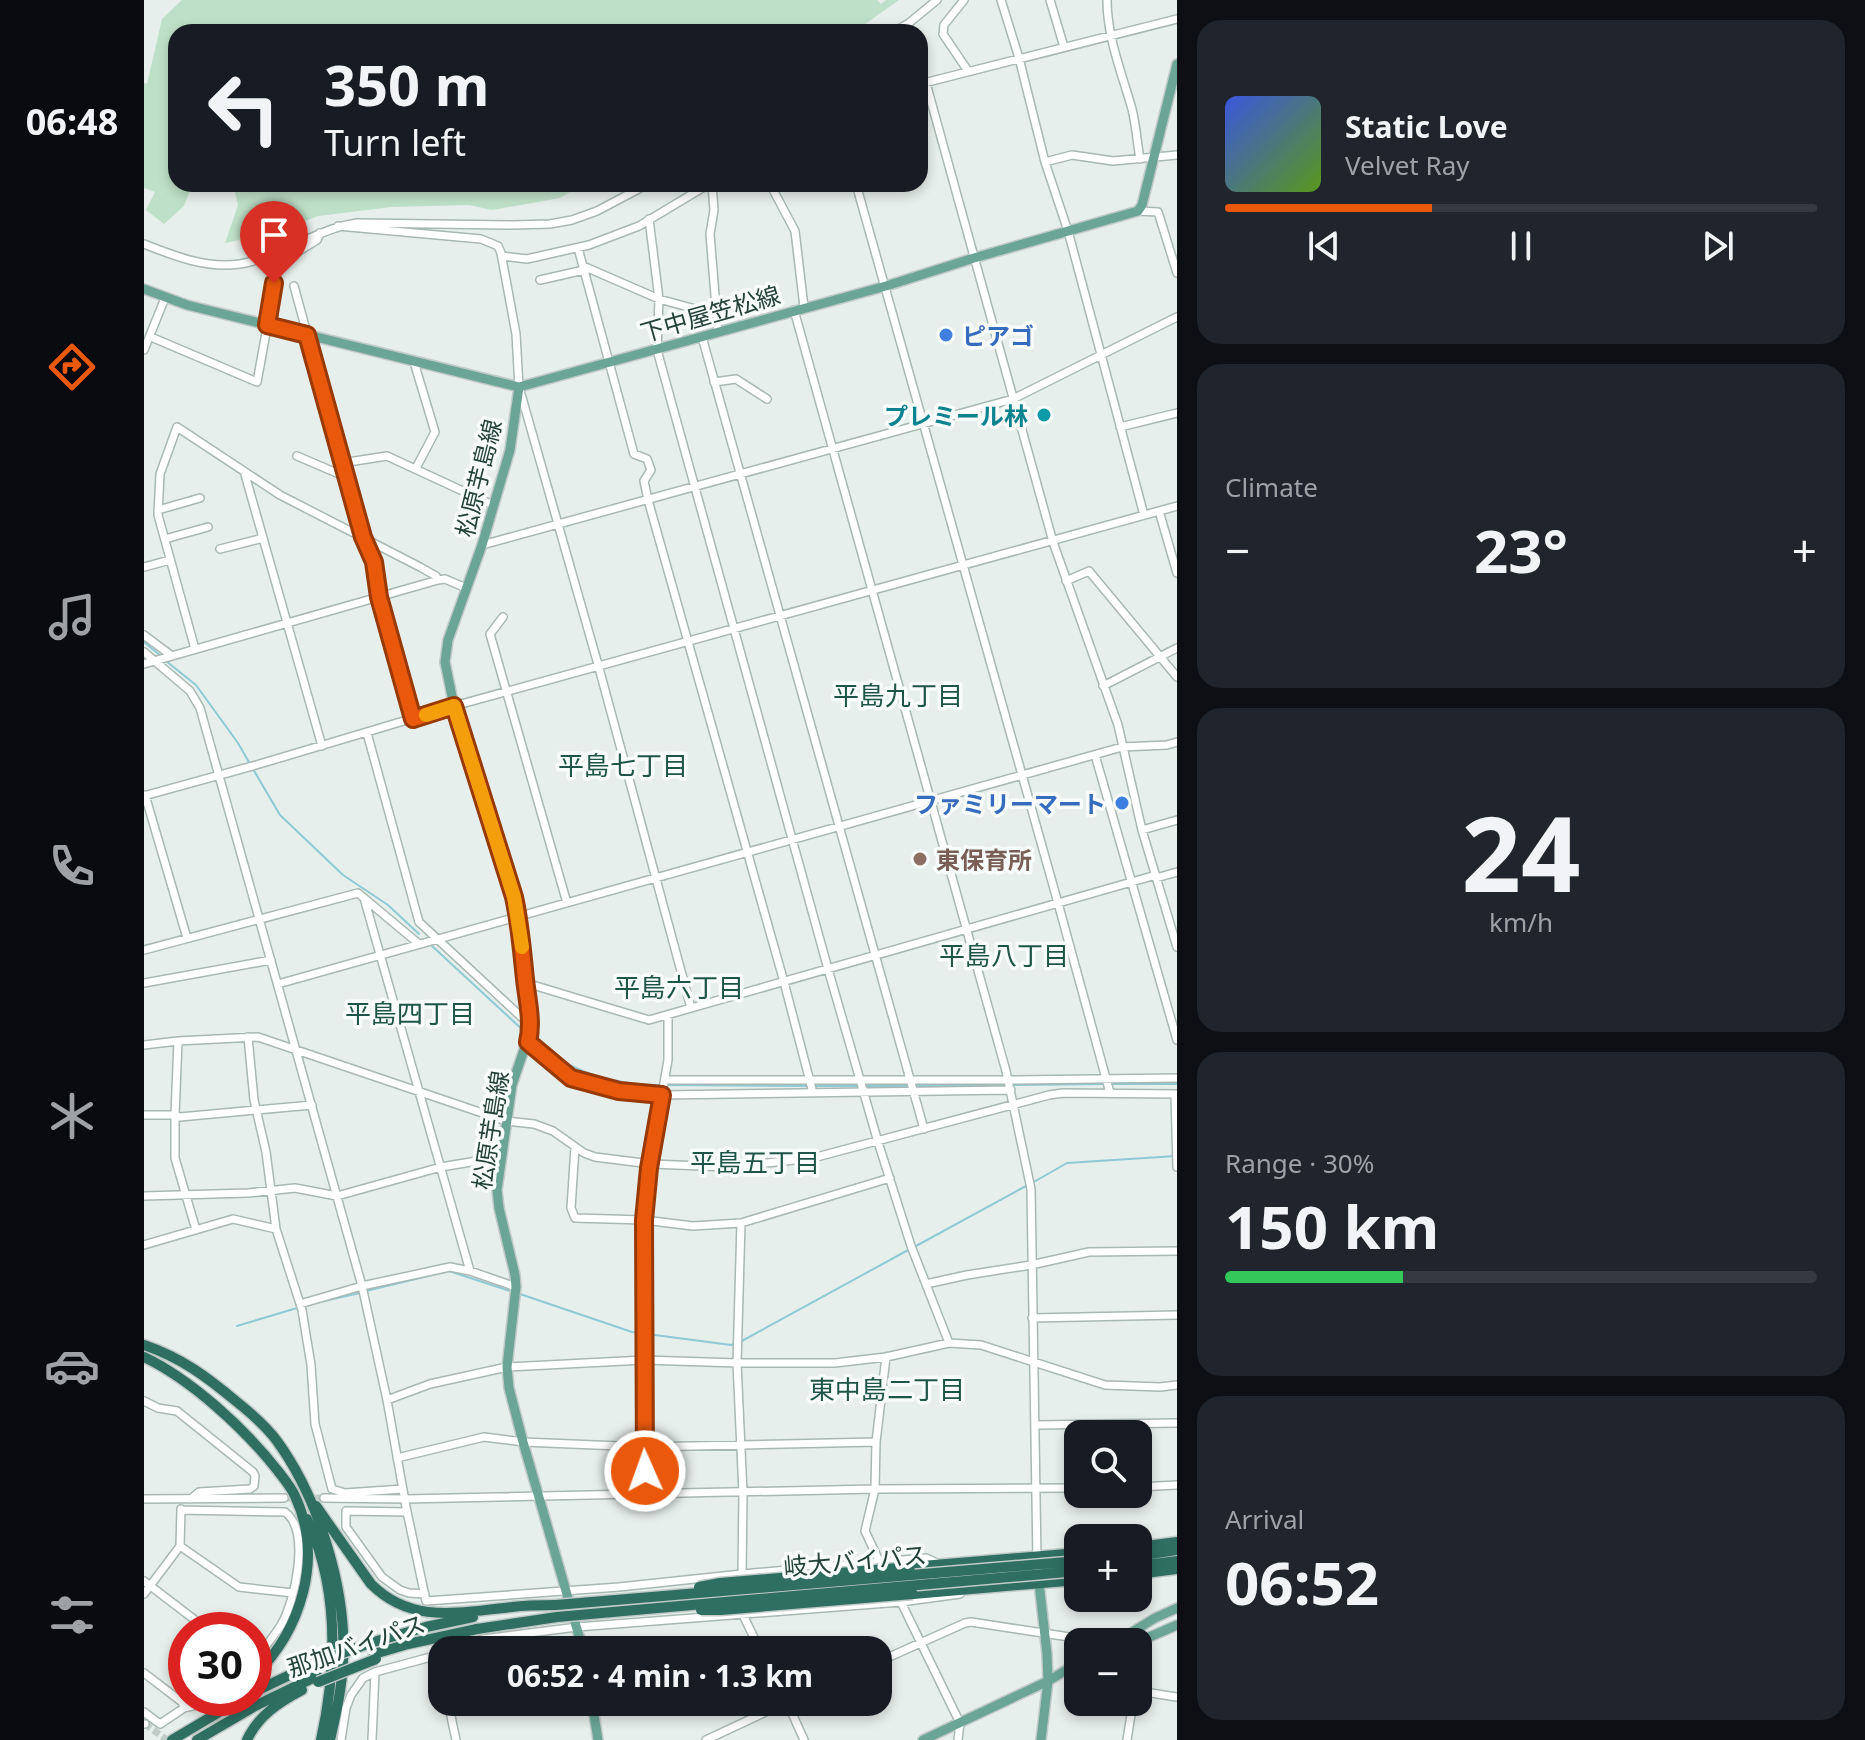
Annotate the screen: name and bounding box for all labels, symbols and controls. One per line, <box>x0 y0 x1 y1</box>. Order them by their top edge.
text: 350 m <box>324 46 489 122</box>
icon: left <box>192 56 296 160</box>
text: 06:48 <box>26 97 118 146</box>
text: Static Love <box>1345 106 1508 147</box>
text: Turn left <box>324 118 466 167</box>
text: Velvet Ray <box>1345 147 1470 183</box>
pin <box>240 201 308 283</box>
icon: arrive <box>252 213 296 257</box>
icon: previous <box>1302 224 1346 268</box>
icon: pause <box>1499 224 1543 268</box>
icon: next <box>1696 224 1740 268</box>
street label: 下中屋笠松線 <box>636 277 784 349</box>
place label: ピアゴ <box>962 319 1034 352</box>
marker: ピアゴ <box>937 326 955 344</box>
icon: directions <box>44 339 100 395</box>
place label: プレミール林 <box>884 399 1028 432</box>
marker: プレミール林 <box>1035 406 1053 424</box>
street label: 松原芋島線 <box>447 416 509 540</box>
text: Climate <box>1225 469 1318 505</box>
text: 23° <box>1474 509 1568 591</box>
text: − <box>1225 520 1250 580</box>
text: + <box>1792 520 1817 580</box>
icon: music <box>44 589 100 645</box>
district label: 平島九丁目 <box>833 677 963 713</box>
district label: 平島七丁目 <box>558 747 688 783</box>
text: 24 <box>1462 781 1580 922</box>
place label: ファミリーマート <box>914 787 1106 820</box>
marker: ファミリーマート <box>1113 794 1131 812</box>
icon: phone <box>44 838 100 894</box>
place label: 東保育所 <box>936 843 1032 876</box>
marker: 東保育所 <box>911 850 929 868</box>
text: km/h <box>1489 904 1553 940</box>
district label: 平島八丁目 <box>939 937 1069 973</box>
district label: 平島六丁目 <box>614 969 744 1005</box>
district label: 平島四丁目 <box>345 995 475 1031</box>
street label: 松原芋島線 <box>464 1068 516 1192</box>
icon: climate <box>44 1088 100 1144</box>
district label: 平島五丁目 <box>690 1144 820 1180</box>
text: Range · 30% <box>1225 1145 1374 1181</box>
text: 150 km <box>1225 1185 1439 1267</box>
icon: car <box>44 1338 100 1394</box>
district label: 東中島二丁目 <box>809 1371 965 1407</box>
map controls <box>1064 1420 1152 1716</box>
button: search <box>1064 1420 1152 1508</box>
position arrow <box>603 1429 687 1513</box>
text: Arrival <box>1225 1501 1304 1537</box>
button: + <box>1064 1524 1152 1612</box>
street label: 岐大バイパス <box>782 1537 928 1583</box>
text: 06:52 <box>1225 1541 1379 1623</box>
icon: filters <box>44 1587 100 1643</box>
street label: 那加バイパス <box>283 1606 429 1684</box>
speed limit sign: 30 <box>168 1612 272 1716</box>
button: − <box>1064 1628 1152 1716</box>
text: 06:52 · 4 min · 1.3 km <box>507 1655 813 1696</box>

